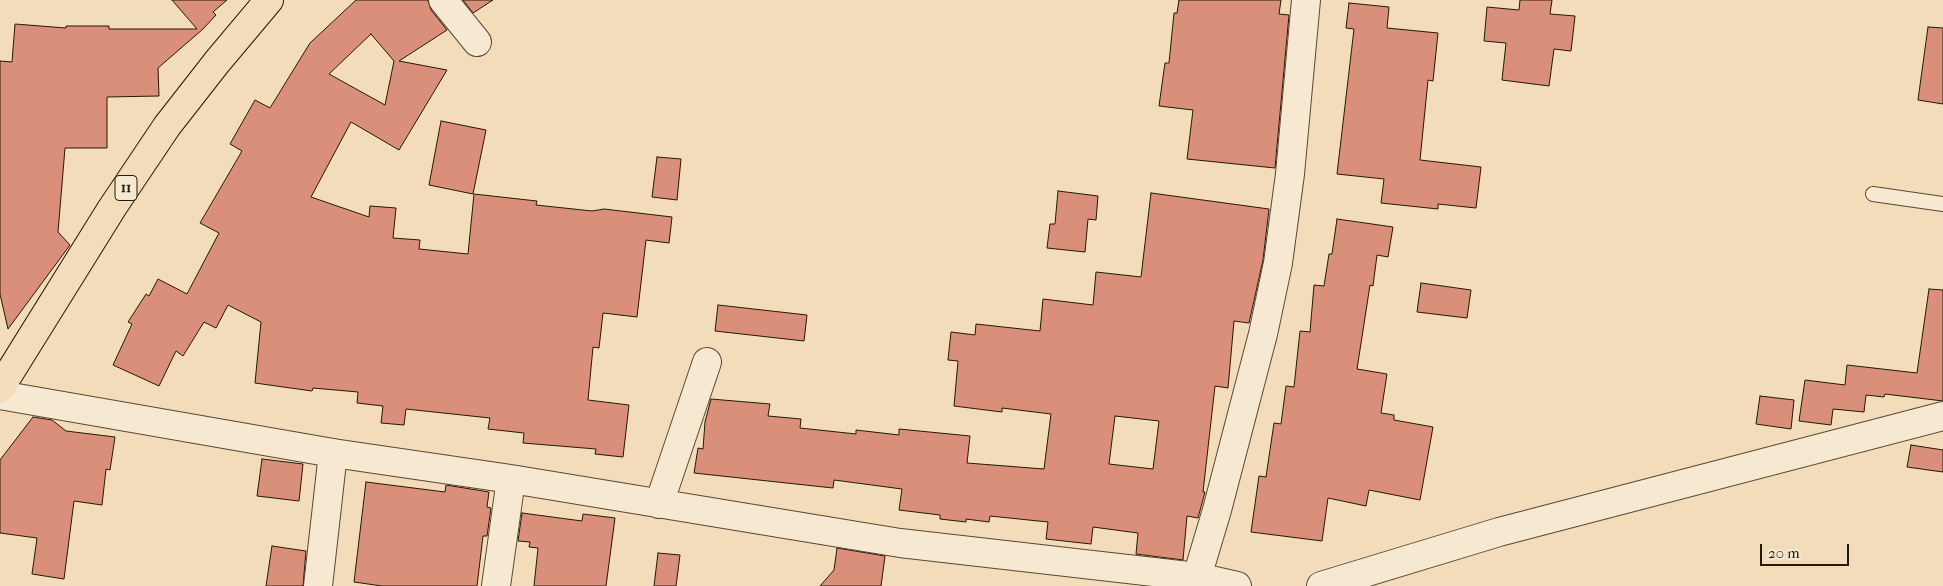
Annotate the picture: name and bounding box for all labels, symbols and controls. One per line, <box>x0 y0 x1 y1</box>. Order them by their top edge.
road number: 11 <box>115 176 137 200</box>
scale bar <box>1763 534 1852 566</box>
text: 20 m <box>1768 544 1800 562</box>

